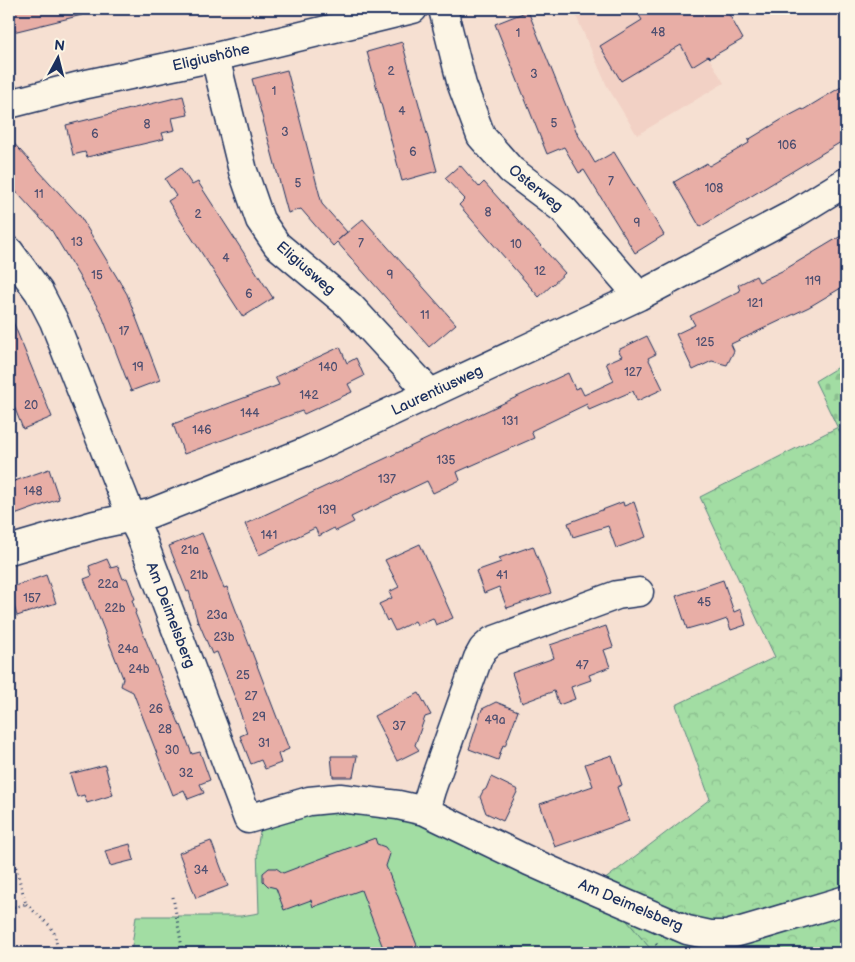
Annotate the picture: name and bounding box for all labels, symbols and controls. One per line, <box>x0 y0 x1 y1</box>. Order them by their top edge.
house number: 48 <box>651 25 665 40</box>
house number: 1 <box>516 26 520 41</box>
north arrow <box>32 32 82 82</box>
text: N <box>53 37 66 55</box>
street label: Eligiushöhe <box>171 39 252 76</box>
house number: 2 <box>387 64 395 79</box>
house number: 3 <box>530 67 538 82</box>
house number: 1 <box>272 84 276 99</box>
house number: 4 <box>398 104 406 119</box>
house number: 5 <box>551 116 558 131</box>
house number: 8 <box>144 117 151 132</box>
house number: 3 <box>281 125 289 140</box>
house number: 6 <box>91 127 99 142</box>
house number: 106 <box>777 138 797 153</box>
house number: 6 <box>409 145 417 160</box>
street label: Osterweg <box>505 161 567 216</box>
house number: 7 <box>608 174 614 189</box>
house number: 5 <box>295 176 302 191</box>
house number: 108 <box>705 181 723 196</box>
house number: 11 <box>34 187 44 202</box>
house number: 8 <box>485 205 492 220</box>
house number: 2 <box>194 207 202 222</box>
house number: 9 <box>634 216 641 231</box>
house number: 13 <box>71 235 83 250</box>
house number: 7 <box>358 236 364 251</box>
house number: 10 <box>510 237 522 252</box>
street label: Eligiusweg <box>272 238 339 299</box>
house number: 4 <box>222 251 230 266</box>
house number: 12 <box>534 264 546 279</box>
house number: 15 <box>91 268 103 283</box>
house number: 9 <box>387 268 394 283</box>
house number: 119 <box>805 274 821 289</box>
house number: 6 <box>245 287 253 302</box>
house number: 121 <box>747 296 763 311</box>
house number: 11 <box>420 308 430 323</box>
house number: 17 <box>119 324 129 339</box>
house number: 125 <box>696 335 714 350</box>
house number: 19 <box>132 360 144 375</box>
house number: 140 <box>318 360 338 375</box>
street label: Laurentiusweg <box>388 361 486 420</box>
house number: 127 <box>624 365 642 380</box>
house number: 142 <box>299 388 319 403</box>
house number: 20 <box>24 398 38 413</box>
house number: 144 <box>240 406 260 421</box>
house number: 131 <box>502 414 518 429</box>
house number: 146 <box>192 423 212 438</box>
house number: 135 <box>437 453 456 468</box>
house number: 137 <box>378 472 396 487</box>
house number: 148 <box>24 484 42 499</box>
house number: 139 <box>318 503 337 518</box>
house number: 141 <box>261 528 277 543</box>
house number: 21a <box>181 543 199 558</box>
street label: Am Deimelsberg <box>142 560 199 671</box>
house number: 21b <box>190 568 208 583</box>
house number: 41 <box>496 568 508 583</box>
house number: 22a <box>98 577 119 592</box>
house number: 157 <box>23 591 41 606</box>
house number: 45 <box>697 595 711 610</box>
house number: 22b <box>105 601 126 616</box>
house number: 23a <box>206 608 228 623</box>
house number: 23b <box>214 630 235 645</box>
house number: 24a <box>117 642 139 657</box>
house number: 47 <box>575 658 589 673</box>
house number: 24b <box>129 662 150 677</box>
house number: 25 <box>236 668 250 683</box>
house number: 27 <box>245 689 258 704</box>
house number: 26 <box>149 702 163 717</box>
house number: 29 <box>252 710 266 725</box>
house number: 49a <box>484 713 506 728</box>
house number: 37 <box>392 719 406 734</box>
house number: 28 <box>158 722 172 737</box>
house number: 31 <box>258 736 270 751</box>
house number: 30 <box>165 743 179 758</box>
house number: 32 <box>179 766 193 781</box>
house number: 34 <box>194 863 209 878</box>
street label: Am Deimelsberg <box>576 875 686 936</box>

